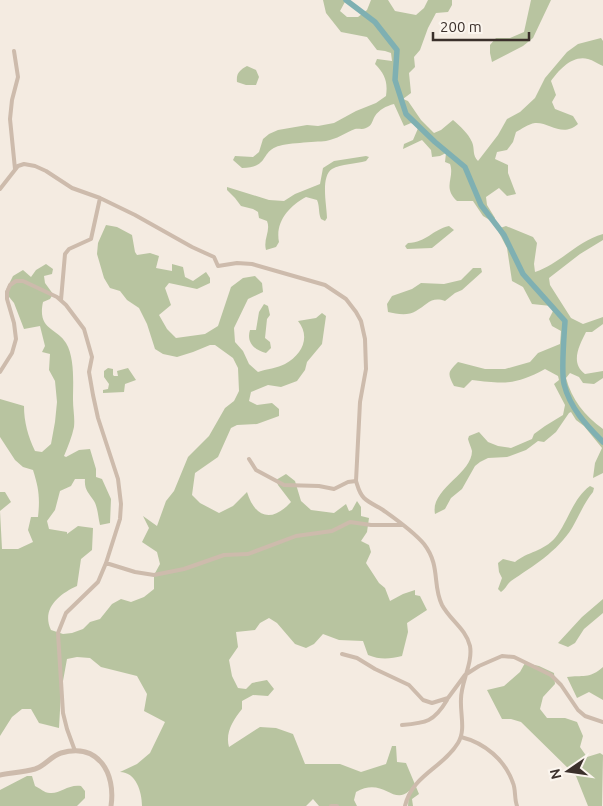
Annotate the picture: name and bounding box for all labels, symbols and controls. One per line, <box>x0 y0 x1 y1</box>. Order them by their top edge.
scale bar <box>433 10 529 42</box>
text: 200 m <box>440 18 482 35</box>
north arrow <box>543 746 593 796</box>
text: N <box>546 767 564 781</box>

